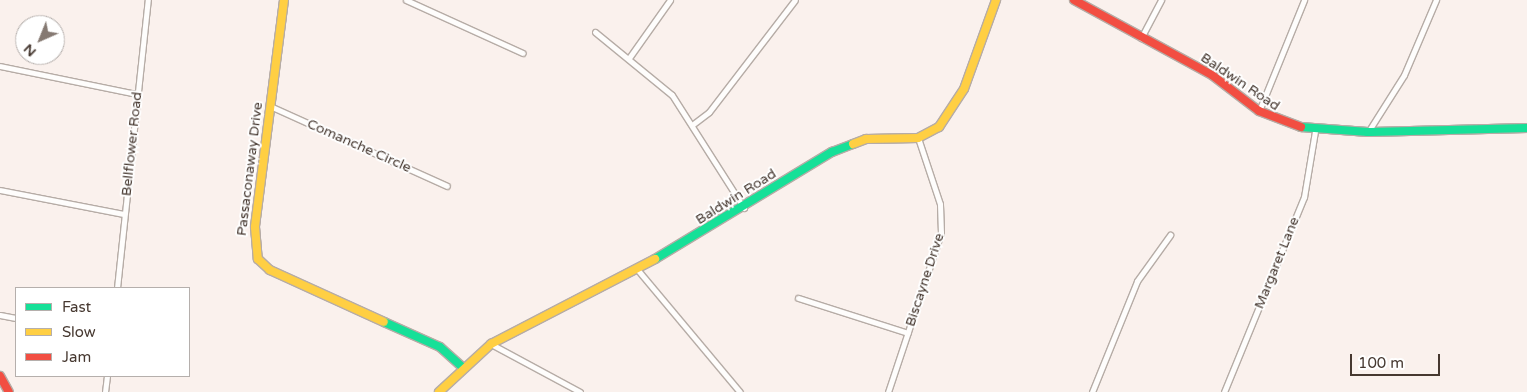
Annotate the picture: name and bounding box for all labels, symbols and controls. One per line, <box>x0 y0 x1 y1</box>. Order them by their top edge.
north arrow <box>15 15 65 65</box>
text: N <box>20 40 40 60</box>
street label: Baldwin Road <box>1197 49 1283 115</box>
street label: Bellflower Road <box>118 91 146 197</box>
street label: Passaconaway Drive <box>233 101 267 237</box>
street label: Comanche Circle <box>304 116 414 176</box>
street label: Baldwin Road <box>693 166 779 228</box>
street label: Margaret Lane <box>1251 215 1303 311</box>
street label: Biscayne Drive <box>902 231 948 329</box>
legend <box>15 287 190 377</box>
text: Fast <box>62 298 91 316</box>
text: Slow <box>62 323 96 341</box>
scale bar <box>1352 344 1442 376</box>
text: Jam <box>62 348 91 366</box>
text: 100 m <box>1358 354 1404 372</box>

